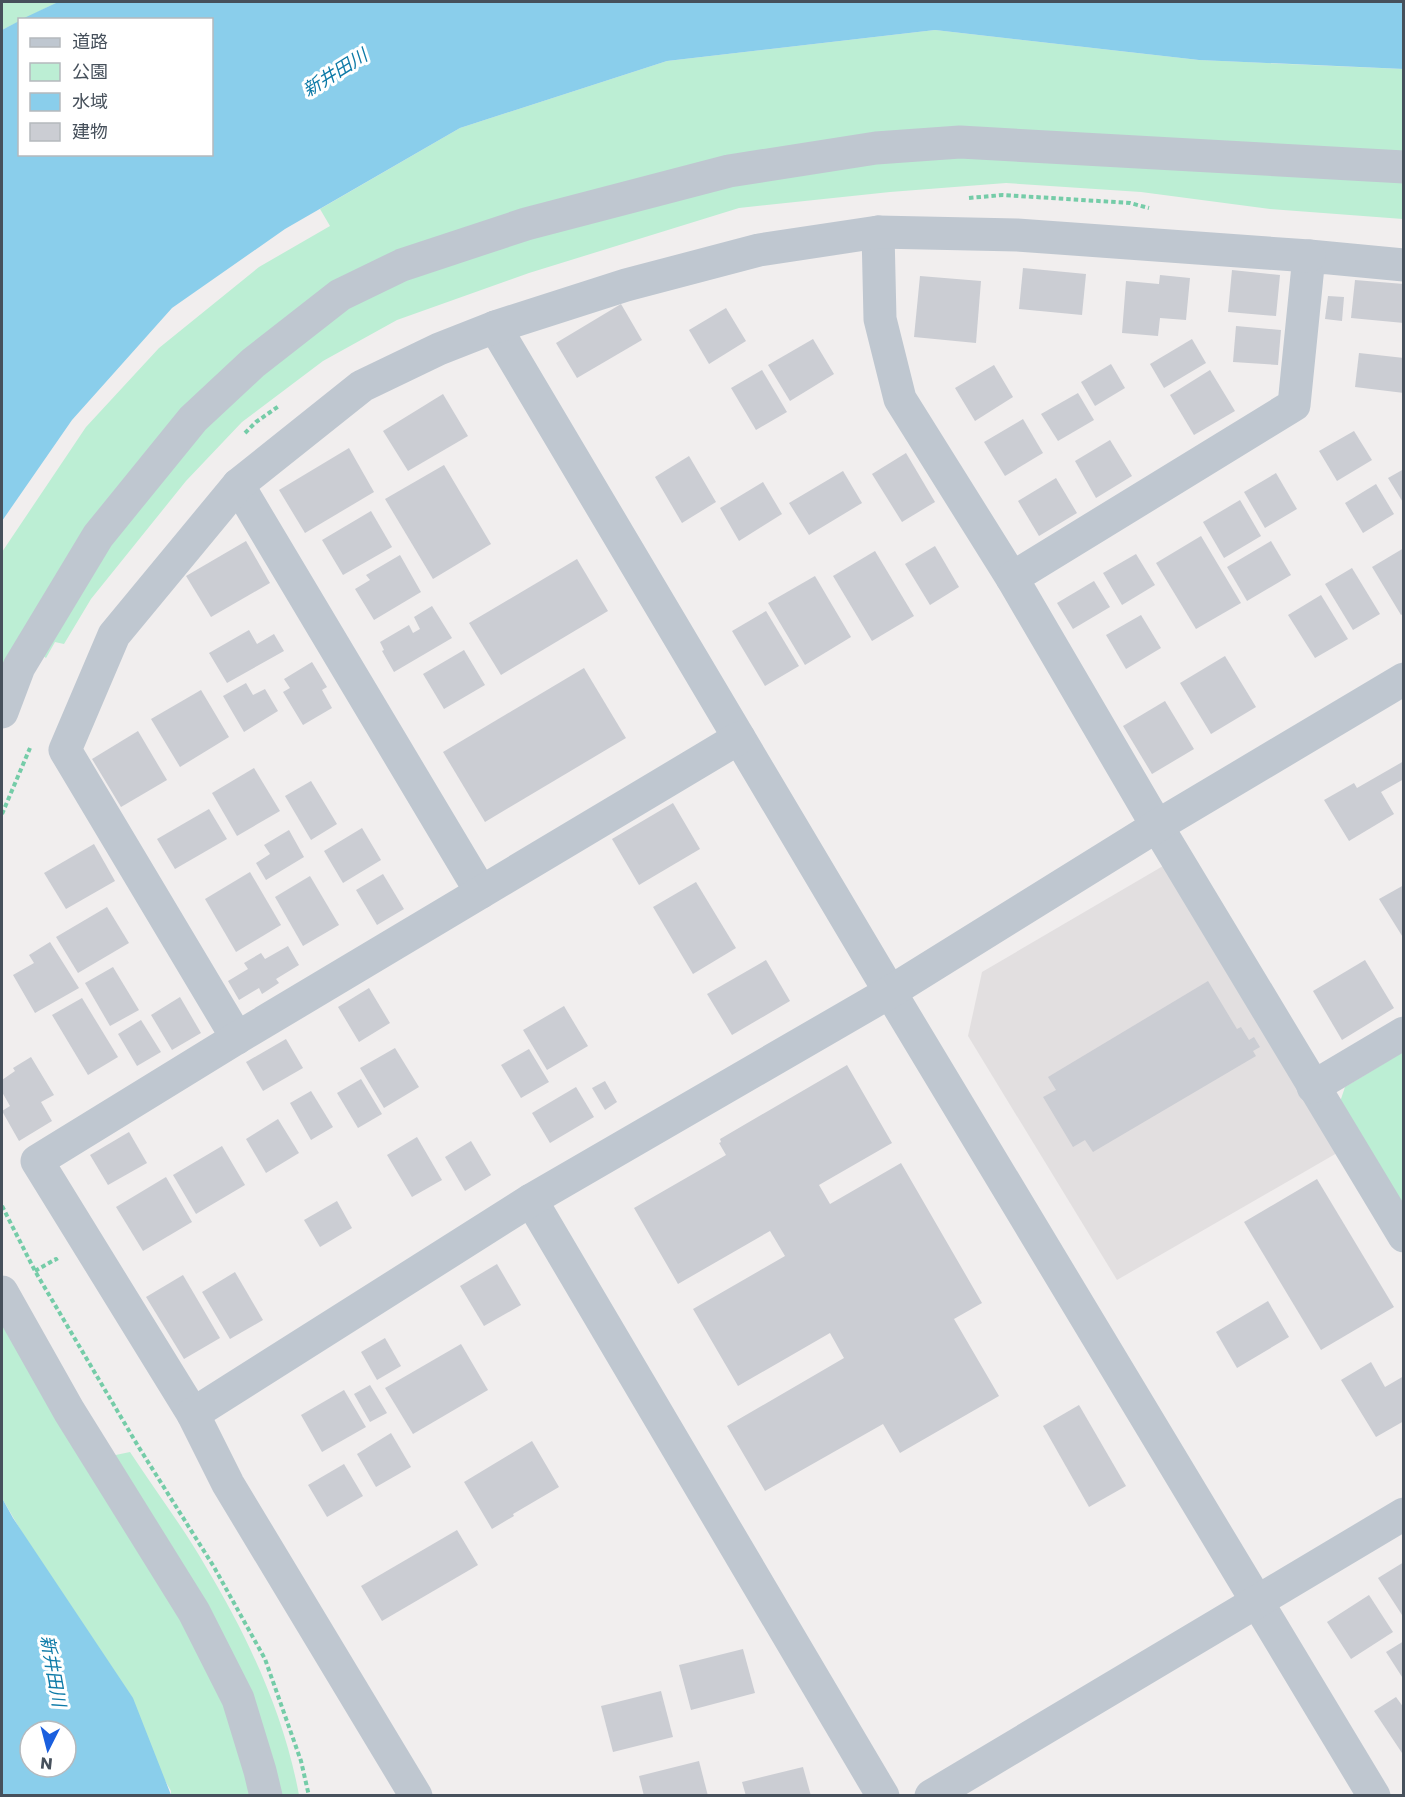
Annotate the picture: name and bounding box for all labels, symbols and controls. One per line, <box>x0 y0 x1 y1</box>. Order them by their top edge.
legend <box>18 18 213 156</box>
text: 道路 <box>72 29 108 54</box>
water label: 新井田川 <box>298 42 374 102</box>
text: 公園 <box>72 59 108 84</box>
text: 水域 <box>72 89 108 114</box>
text: 建物 <box>72 119 108 144</box>
water label: 新井田川 <box>35 1633 72 1711</box>
north arrow <box>18 1719 78 1779</box>
text: N <box>39 1751 54 1775</box>

